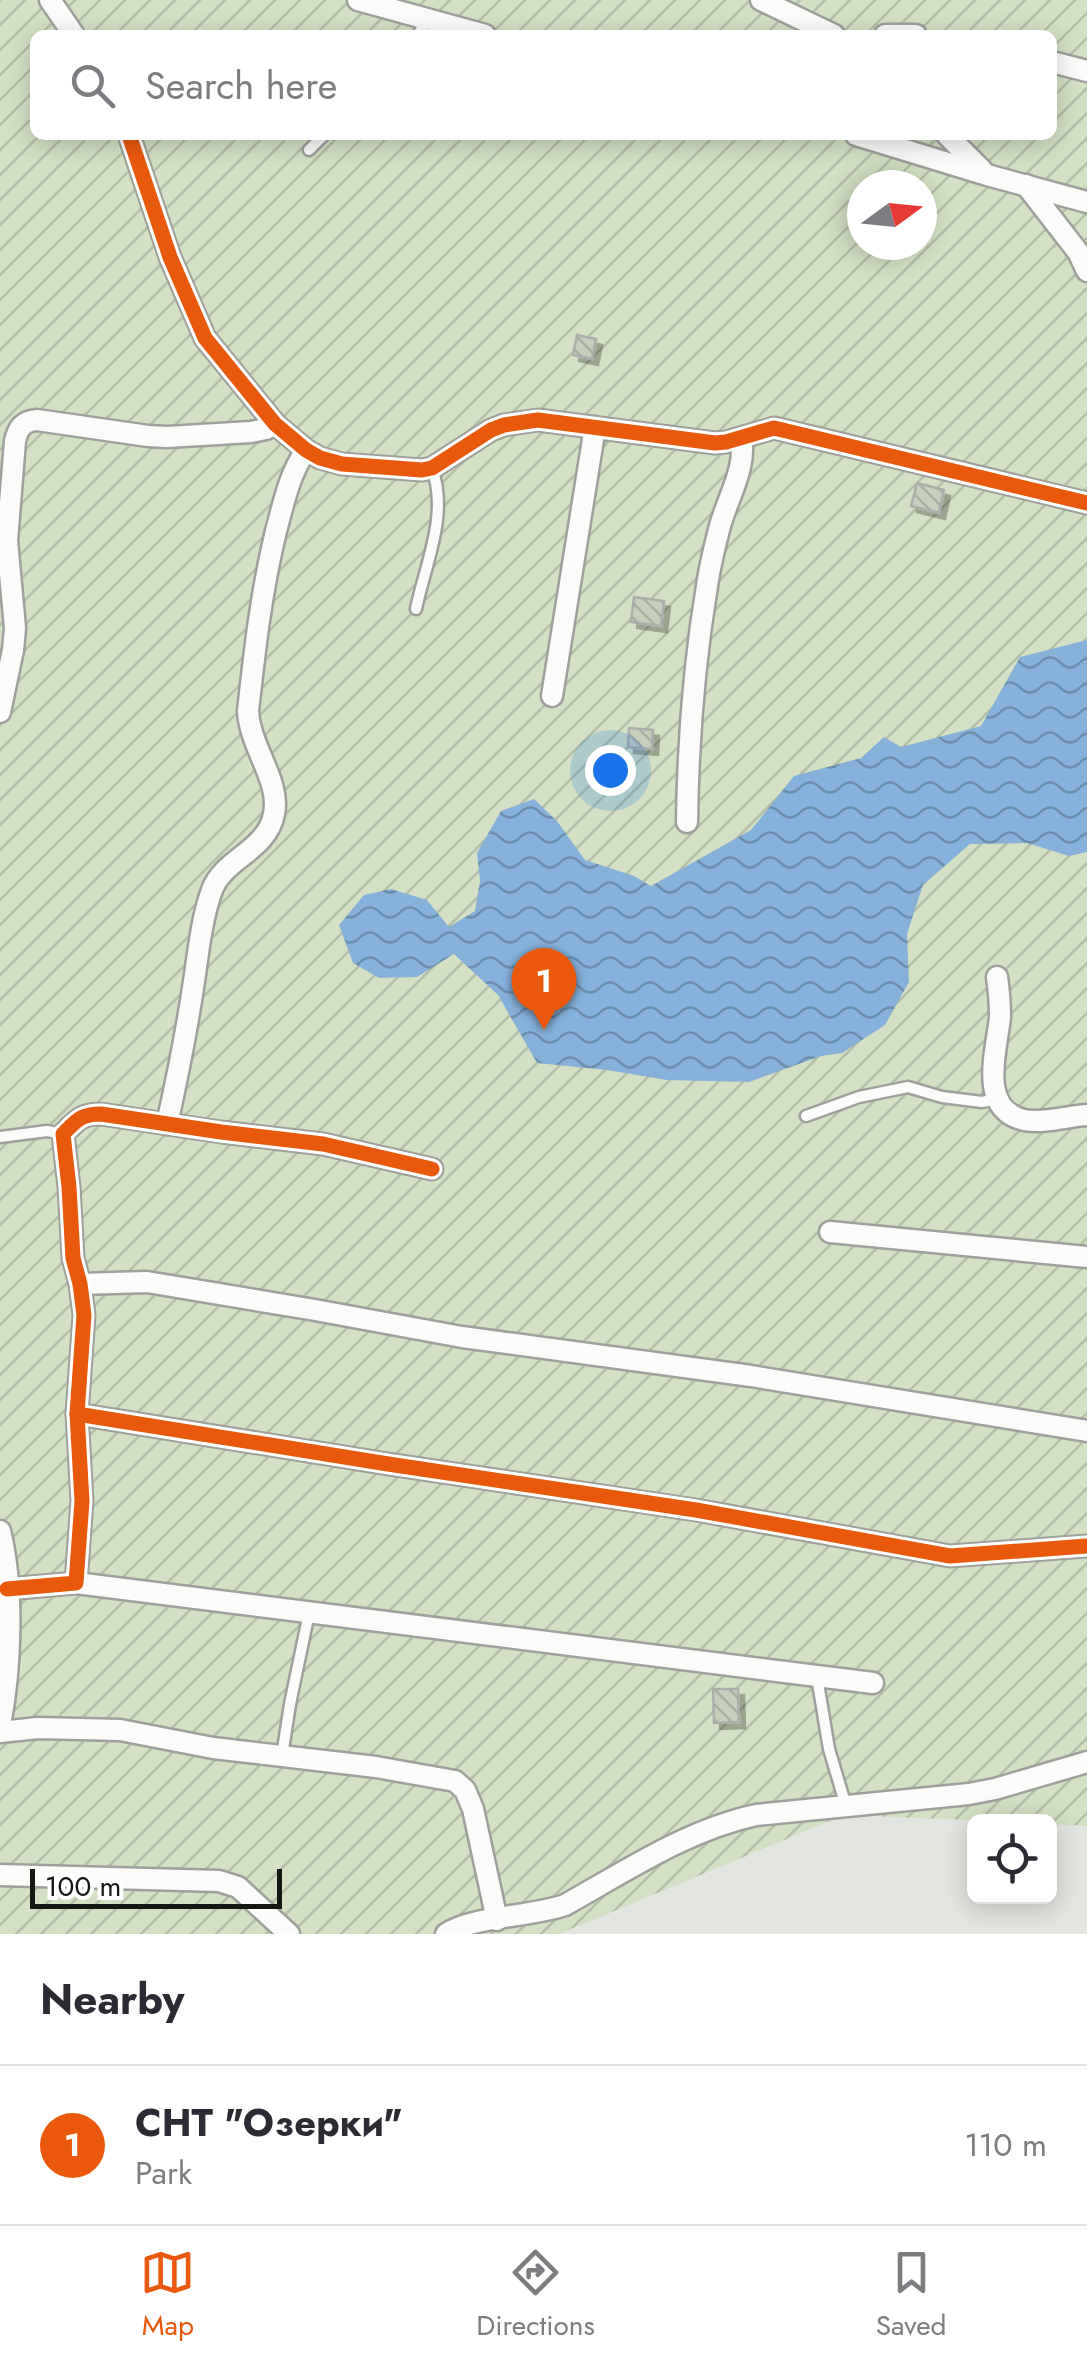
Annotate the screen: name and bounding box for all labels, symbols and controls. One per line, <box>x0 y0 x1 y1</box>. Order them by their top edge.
search box <box>30 30 1057 140</box>
icon: search <box>65 58 120 113</box>
text: Search here <box>145 58 337 113</box>
north arrow <box>847 170 937 260</box>
your location <box>585 745 636 796</box>
pin: 1 <box>512 948 576 1030</box>
map controls <box>967 1814 1057 1904</box>
button: locate <box>967 1814 1057 1904</box>
scale bar <box>30 1864 282 1908</box>
text: 100 m <box>45 1866 121 1907</box>
text: Nearby <box>40 1969 184 2030</box>
text: СНТ "Озерки" <box>135 2095 403 2150</box>
text: 1 <box>64 2122 81 2168</box>
text: 110 m <box>964 2122 1047 2168</box>
text: Park <box>135 2150 192 2196</box>
tab: Map <box>140 2245 195 2346</box>
tab: Directions <box>476 2245 595 2346</box>
tab: Saved <box>876 2245 947 2346</box>

